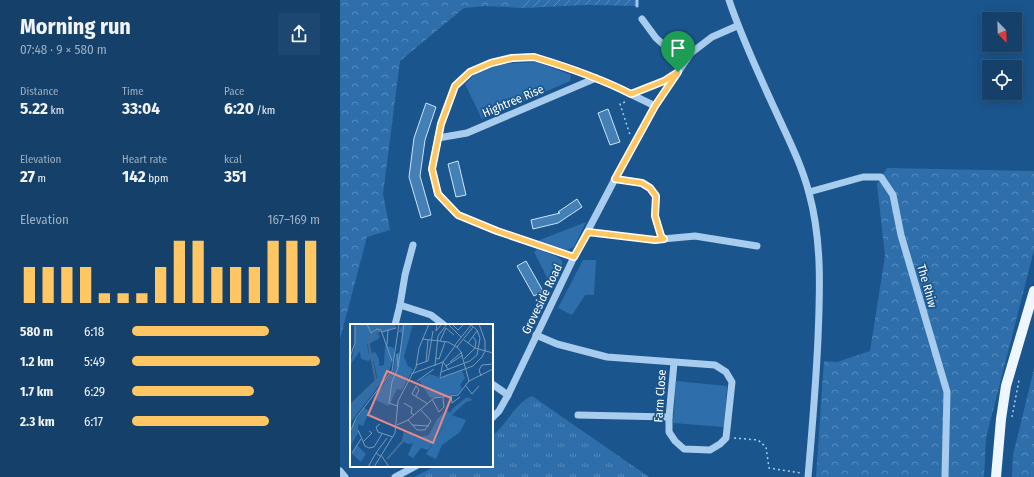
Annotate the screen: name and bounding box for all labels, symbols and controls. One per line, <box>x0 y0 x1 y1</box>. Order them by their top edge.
north arrow <box>982 12 1022 52</box>
map controls <box>982 12 1022 100</box>
text: Morning run <box>20 13 131 40</box>
button: share <box>278 13 320 55</box>
pin <box>661 31 695 72</box>
icon: arrive <box>667 37 689 59</box>
text: 07:48 · 9 × 580 m <box>20 42 107 57</box>
button: locate <box>982 60 1022 100</box>
street label: Hightree Rise <box>480 82 546 120</box>
text: Distance <box>20 85 59 98</box>
text: Time <box>122 85 144 98</box>
text: Pace <box>224 85 245 98</box>
text: 5.22 <box>20 98 48 119</box>
text: 33:04 <box>122 98 160 119</box>
text: 6:20 <box>224 98 254 119</box>
text: km <box>48 104 64 117</box>
text: /km <box>254 104 275 117</box>
text: Elevation <box>20 153 61 166</box>
text: Heart rate <box>122 153 167 166</box>
text: kcal <box>224 153 242 166</box>
text: 27 <box>20 166 35 187</box>
text: 142 <box>122 166 146 187</box>
text: 351 <box>224 166 247 187</box>
text: m <box>35 172 46 185</box>
text: bpm <box>146 172 168 185</box>
text: Elevation <box>20 212 69 227</box>
text: 167–169 m <box>268 212 320 227</box>
street label: Groveside Road <box>519 262 565 336</box>
street label: The Rhiw <box>914 263 940 309</box>
text: 580 m <box>20 324 53 339</box>
text: 6:18 <box>84 324 104 339</box>
inset map <box>350 324 493 467</box>
text: 1.2 km <box>20 354 54 369</box>
text: 5:49 <box>84 354 105 369</box>
street label: Farm Close <box>651 369 669 423</box>
text: 1.7 km <box>20 384 53 399</box>
text: 6:29 <box>84 384 105 399</box>
text: 2.3 km <box>20 414 55 429</box>
text: 6:17 <box>84 414 103 429</box>

